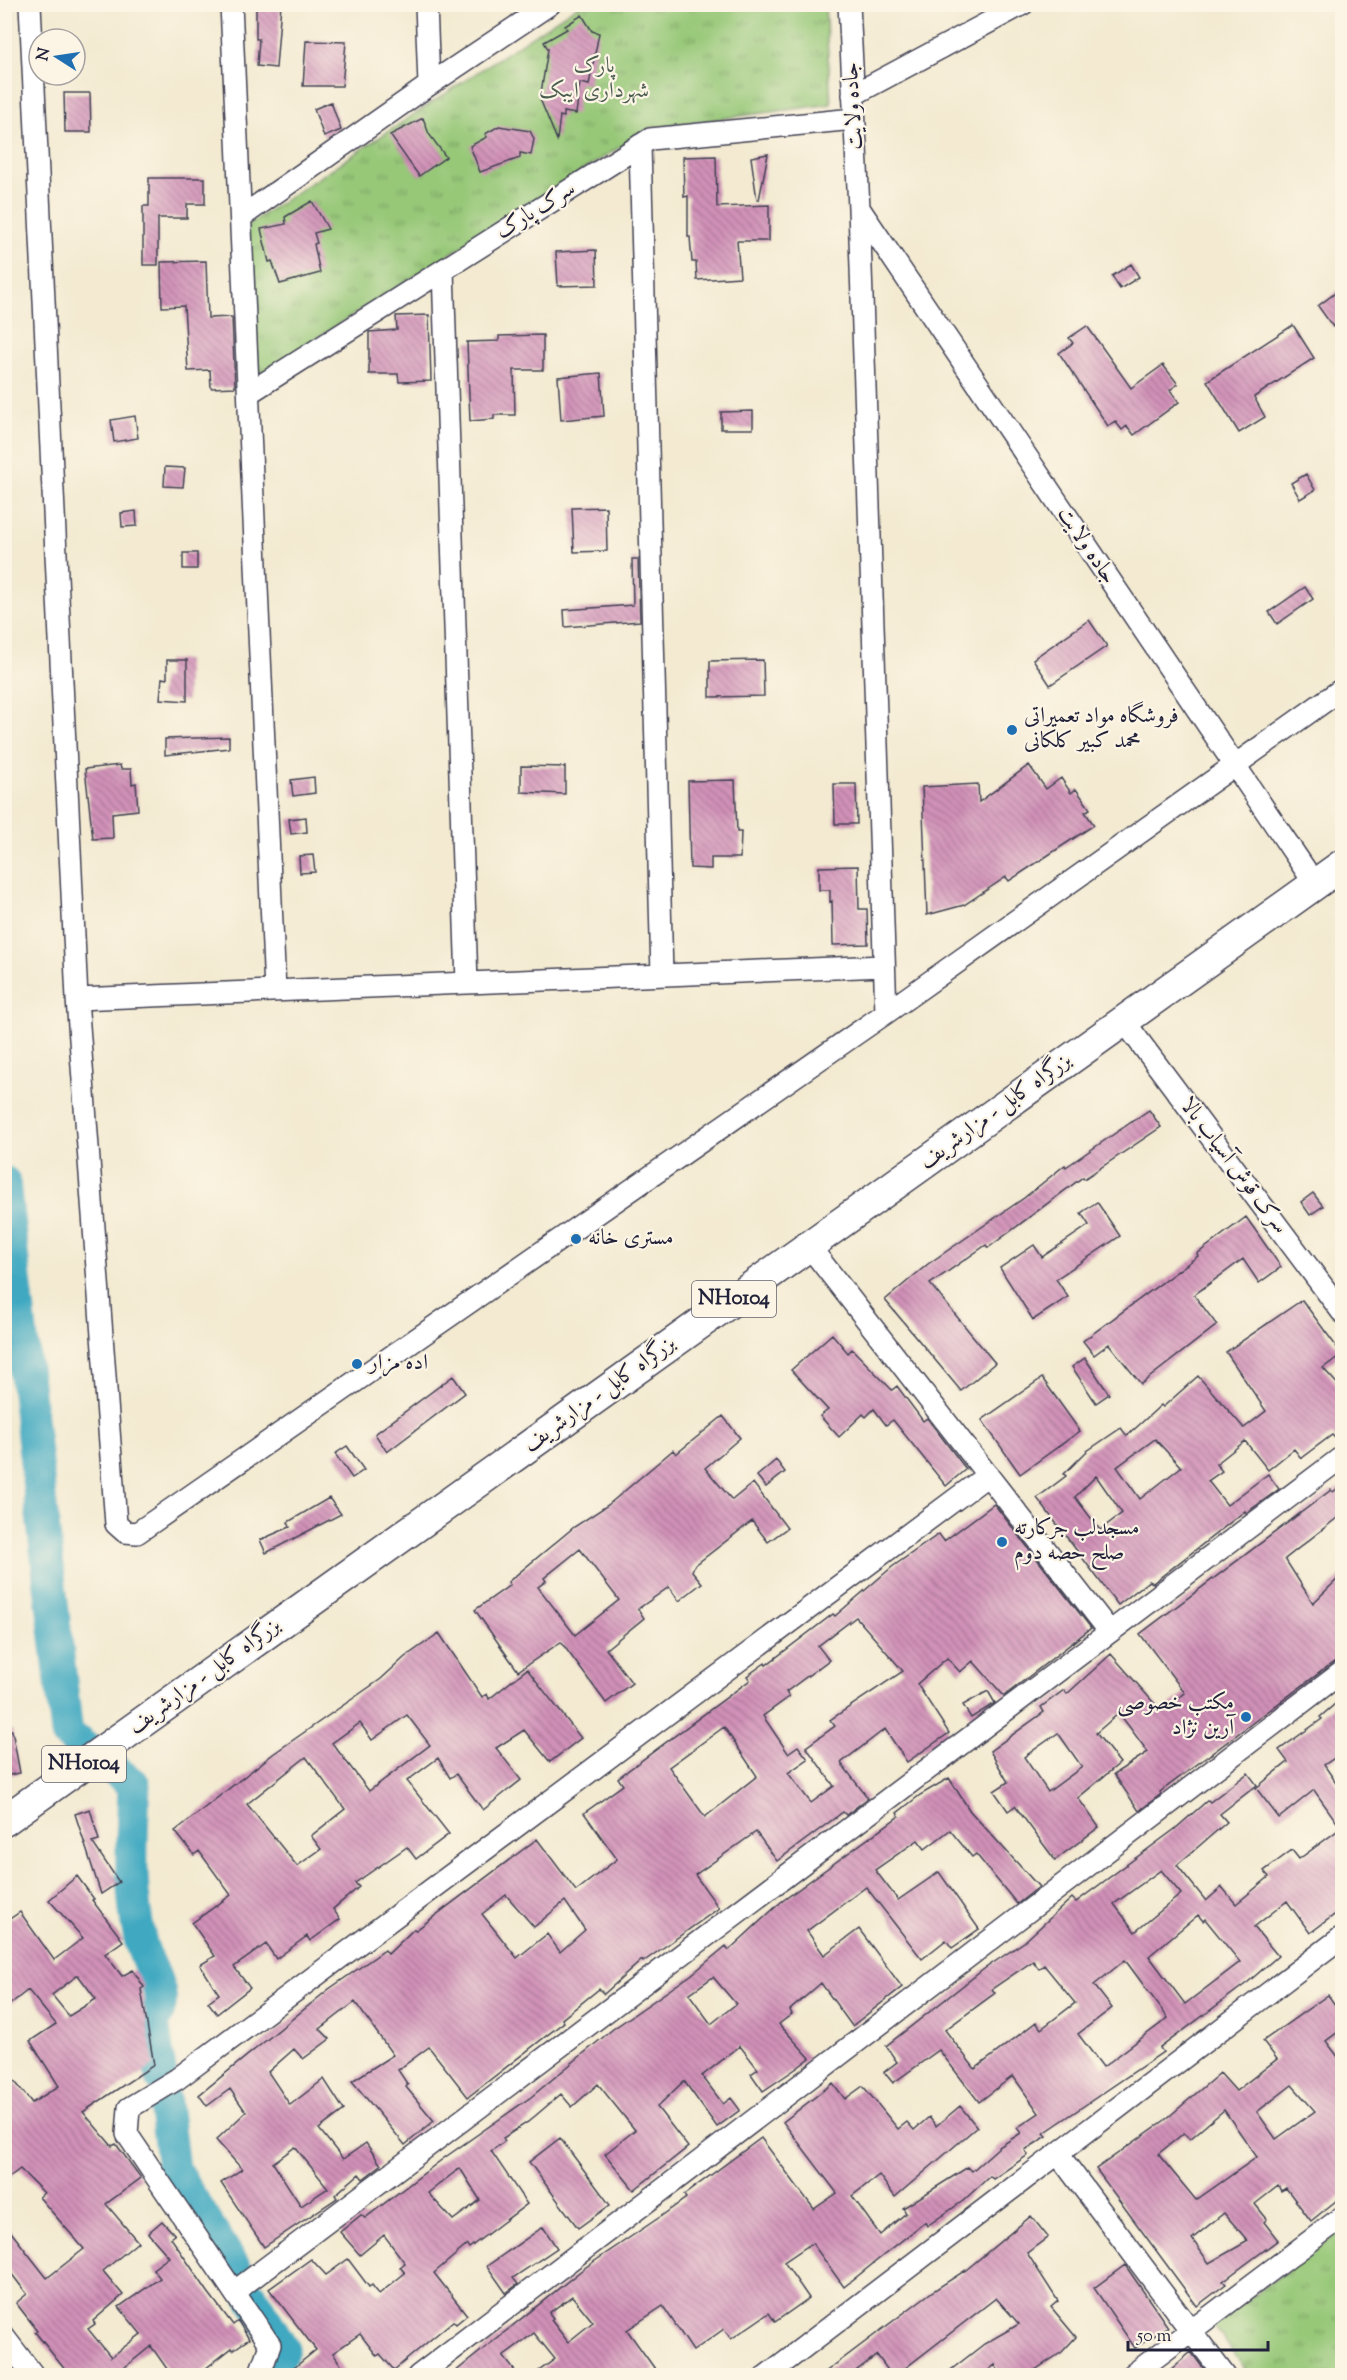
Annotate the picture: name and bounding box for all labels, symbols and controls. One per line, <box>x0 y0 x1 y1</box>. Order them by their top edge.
north arrow <box>27 27 87 87</box>
text: N <box>32 46 57 63</box>
park label: پارک شهرداری ایبک <box>539 51 649 108</box>
street label: جاده ولایت <box>836 61 872 151</box>
street label: سرک پارک <box>490 174 582 248</box>
street label: جاده ولایت <box>1048 501 1124 591</box>
place label: فروشگاه مواد تعمیراتی محمد کبیر کلکانی <box>1024 701 1179 758</box>
marker: فروشگاه مواد تعمیراتی محمد کبیر کلکانی <box>1005 723 1019 737</box>
street label: بزرگراه کابل - مزارشریف <box>913 1045 1079 1178</box>
street label: سرک قوش آسیاب بالا <box>1171 1091 1295 1241</box>
place label: مستری خانه <box>588 1223 674 1255</box>
marker: مستری خانه <box>569 1232 583 1246</box>
road number: NH0104 <box>692 1281 776 1317</box>
street label: بزرگراه کابل - مزارشریف <box>517 1328 683 1461</box>
place label: اده مزار <box>367 1348 428 1380</box>
marker: اده مزار <box>350 1357 364 1371</box>
place label: مسجدلب جرکارته صلح حصه دوم <box>1014 1513 1140 1571</box>
marker: مسجدلب جرکارته صلح حصه دوم <box>995 1535 1009 1549</box>
street label: بزرگراه کابل - مزارشریف <box>122 1610 288 1743</box>
place label: مکتب خصوصی آرین نژاد <box>1117 1688 1236 1745</box>
marker: مکتب خصوصی آرین نژاد <box>1239 1710 1253 1724</box>
road number: NH0104 <box>42 1746 126 1782</box>
scale bar <box>1128 2314 1268 2352</box>
text: 50 m <box>1136 2324 1172 2350</box>

